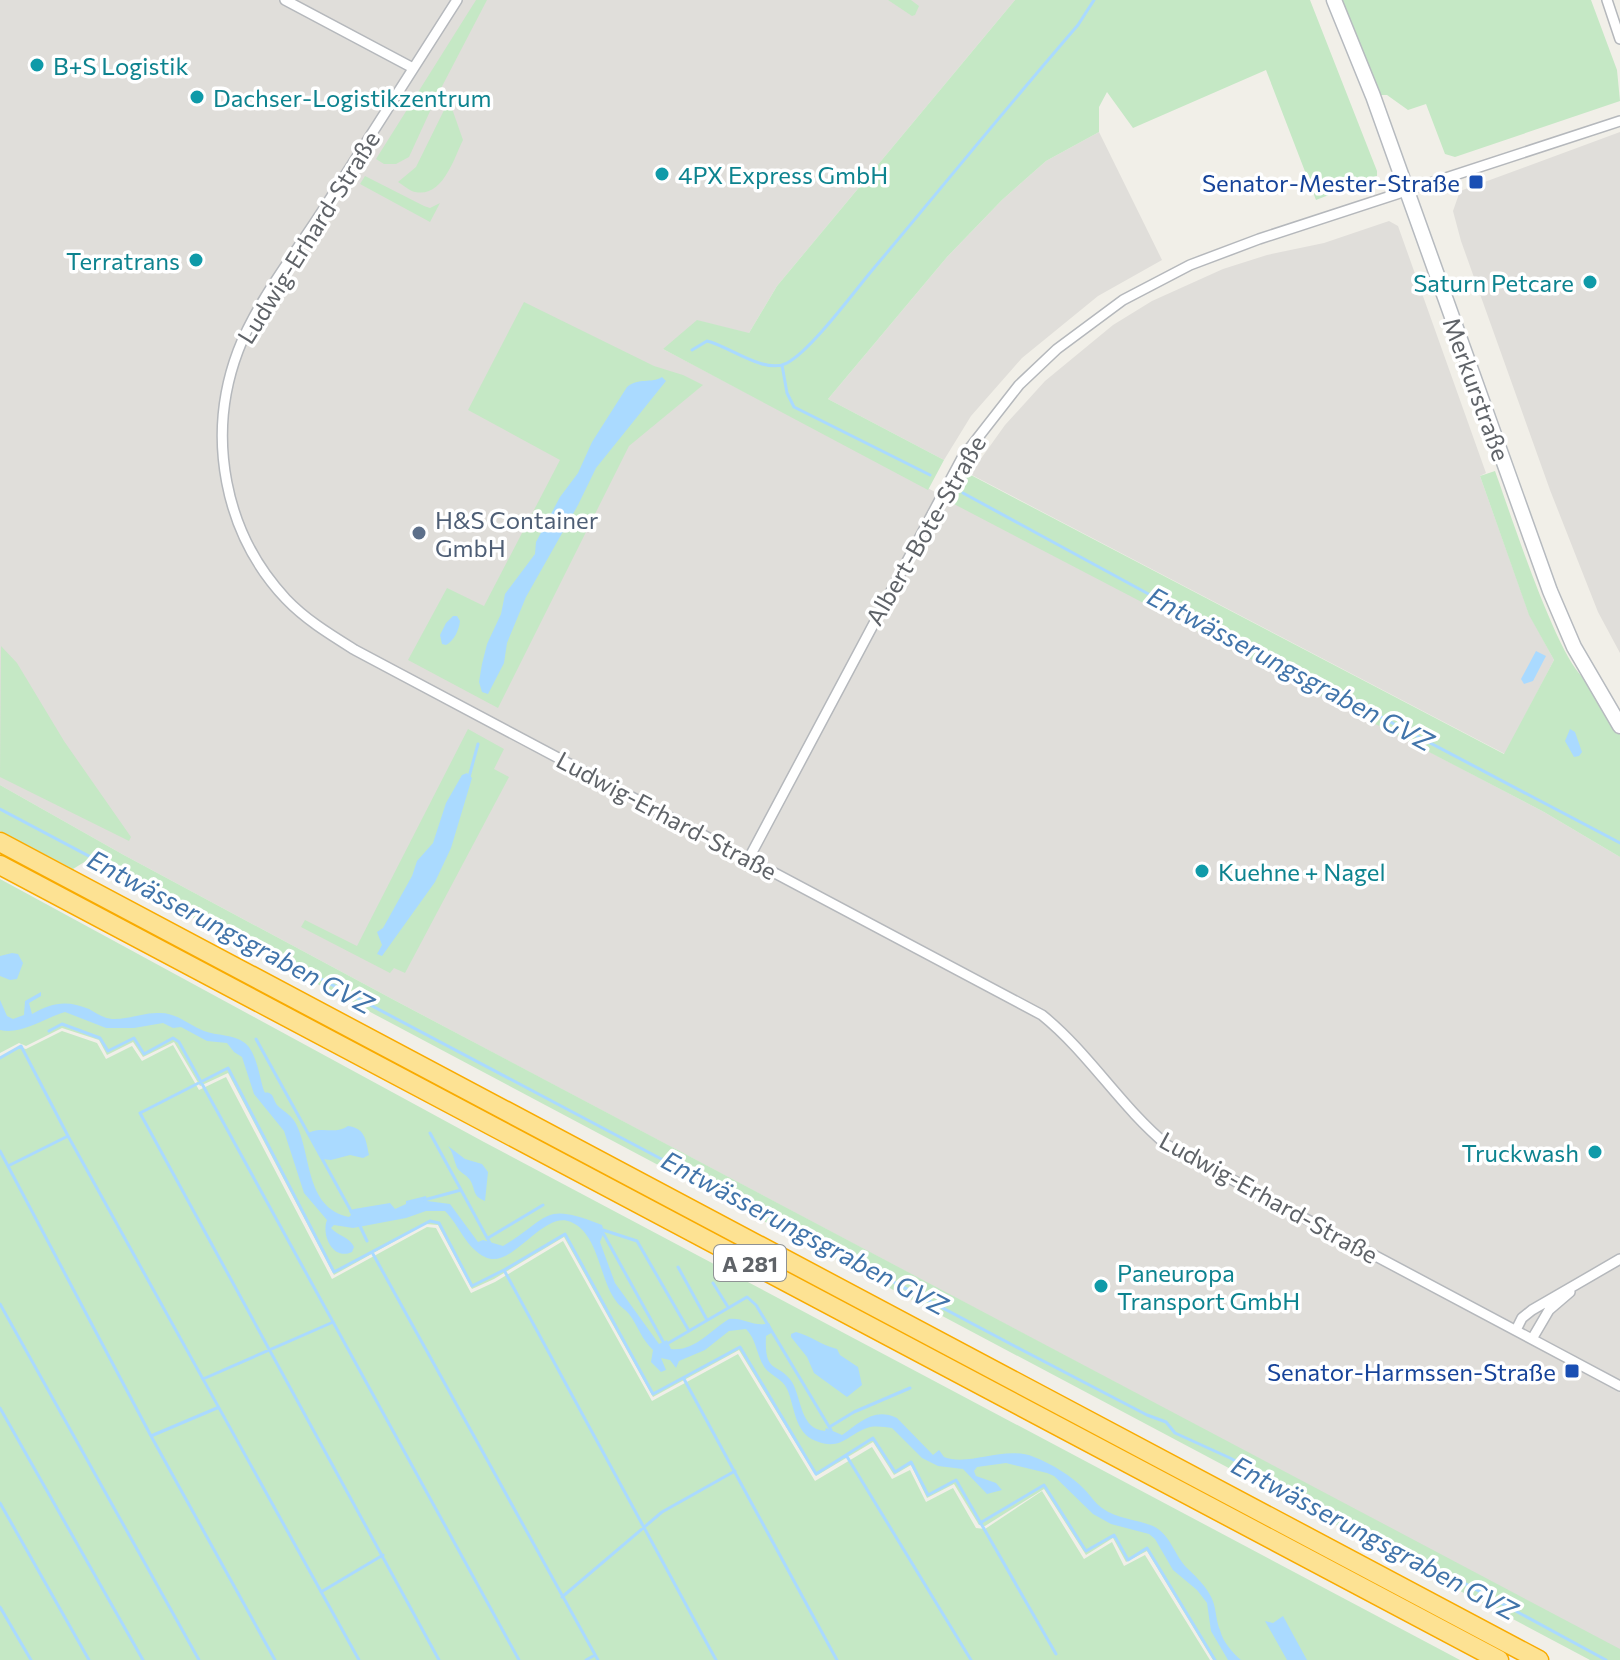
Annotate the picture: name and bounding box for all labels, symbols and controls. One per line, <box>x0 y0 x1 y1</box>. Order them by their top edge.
place label: B+S Logistik <box>53 51 188 80</box>
marker: B+S Logistik <box>28 56 46 74</box>
place label: Dachser-Logistikzentrum <box>213 83 491 112</box>
marker: Dachser-Logistikzentrum <box>188 88 206 106</box>
street label: Ludwig-Erhard-Straße <box>231 125 385 349</box>
place label: 4PX Express GmbH <box>678 160 888 189</box>
marker: 4PX Express GmbH <box>653 165 671 183</box>
place label: Senator-Mester-Straße <box>1202 168 1460 197</box>
marker: Senator-Mester-Straße <box>1467 173 1485 191</box>
place label: Terratrans <box>66 246 180 275</box>
marker: Terratrans <box>187 251 205 269</box>
place label: Saturn Petcare <box>1413 268 1574 297</box>
marker: Saturn Petcare <box>1581 273 1599 291</box>
street label: Merkurstraße <box>1438 313 1516 465</box>
street label: Albert-Bote-Straße <box>859 430 991 630</box>
place label: H&S Container GmbH <box>435 505 599 562</box>
marker: H&S Container GmbH <box>410 524 428 542</box>
water label: Entwässerungsgraben GVZ <box>1143 579 1441 757</box>
street label: Ludwig-Erhard-Straße <box>552 745 782 885</box>
water label: Entwässerungsgraben GVZ <box>83 842 381 1020</box>
place label: Kuehne + Nagel <box>1218 857 1386 886</box>
marker: Kuehne + Nagel <box>1193 862 1211 880</box>
street label: Ludwig-Erhard-Straße <box>1155 1125 1383 1269</box>
place label: Truckwash <box>1462 1138 1579 1167</box>
water label: Entwässerungsgraben GVZ <box>657 1143 955 1321</box>
marker: Truckwash <box>1586 1143 1604 1161</box>
road number: A 281 <box>714 1245 786 1281</box>
place label: Paneuropa Transport GmbH <box>1117 1258 1300 1315</box>
marker: Paneuropa Transport GmbH <box>1092 1277 1110 1295</box>
place label: Senator-Harmssen-Straße <box>1267 1357 1556 1386</box>
marker: Senator-Harmssen-Straße <box>1563 1362 1581 1380</box>
water label: Entwässerungsgraben GVZ <box>1227 1448 1525 1626</box>

